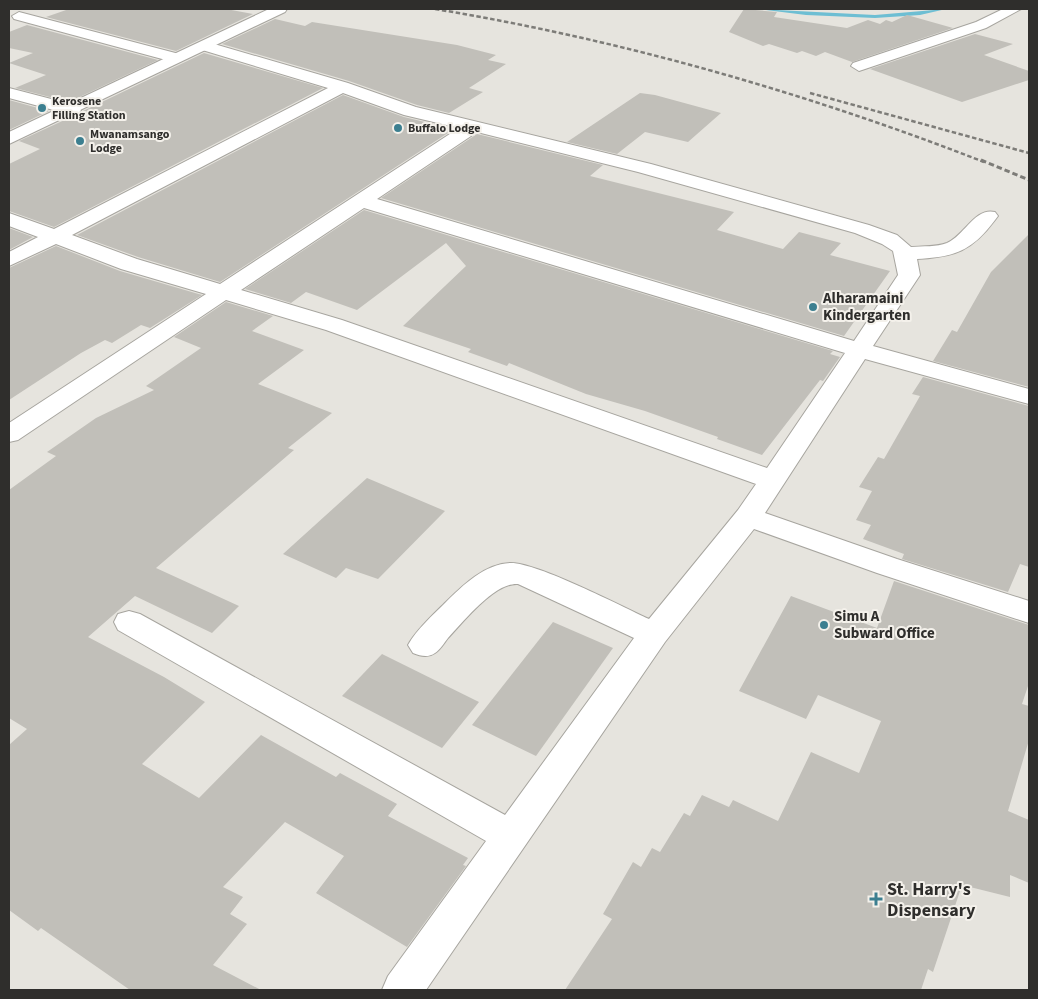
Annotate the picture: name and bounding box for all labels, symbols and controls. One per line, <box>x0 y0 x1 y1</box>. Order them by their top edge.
place label: Kerosene Filling Station <box>52 93 126 124</box>
marker: Kerosene Filling Station <box>36 102 48 114</box>
place label: Buffalo Lodge <box>408 120 481 137</box>
marker: Buffalo Lodge <box>392 122 404 134</box>
place label: Mwanamsango Lodge <box>90 126 170 157</box>
marker: Mwanamsango Lodge <box>74 135 86 147</box>
place label: Alharamaini Kindergarten <box>822 288 911 326</box>
marker: Alharamaini Kindergarten <box>807 301 819 313</box>
place label: Simu A Subward Office <box>834 606 935 644</box>
marker: Simu A Subward Office <box>818 619 830 631</box>
place label: St. Harry's Dispensary <box>887 877 976 923</box>
marker: St. Harry's Dispensary <box>869 892 883 906</box>

